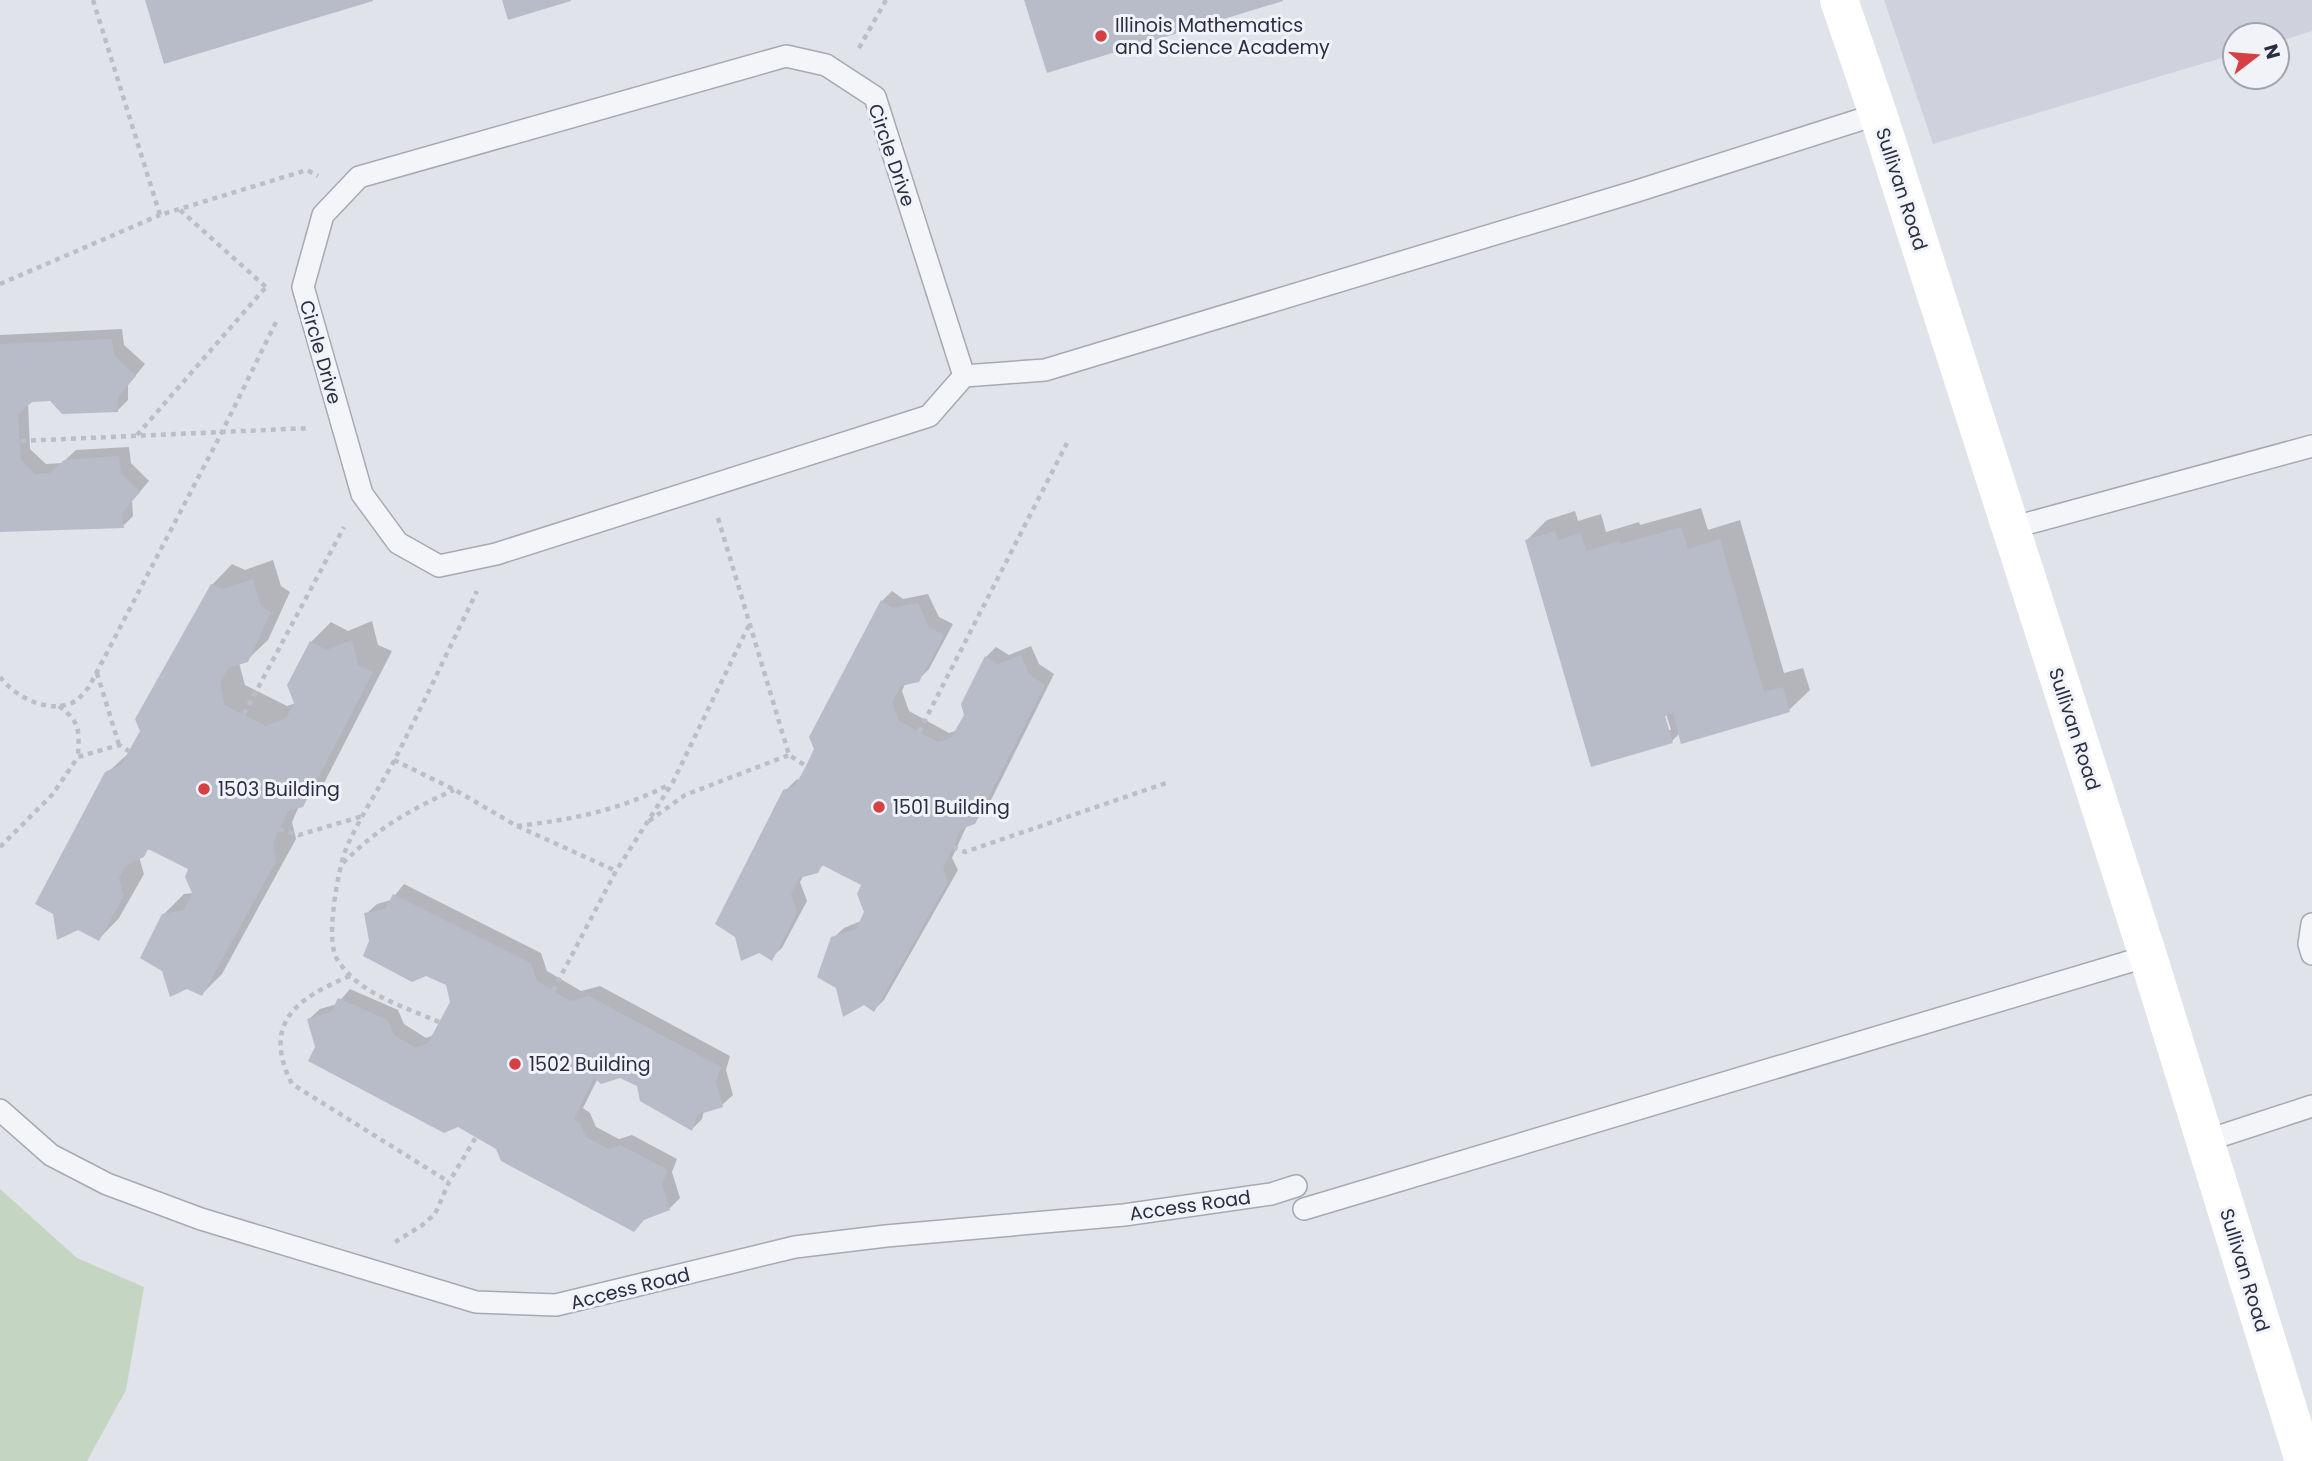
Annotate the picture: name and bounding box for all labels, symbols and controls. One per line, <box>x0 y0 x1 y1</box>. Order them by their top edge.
place label: Illinois Mathematics and Science Academy <box>1115 12 1330 61</box>
north arrow <box>2221 21 2291 91</box>
marker: Illinois Mathematics and Science Academy <box>1093 28 1109 44</box>
text: N <box>2257 41 2287 62</box>
street label: Circle Drive <box>861 100 922 210</box>
street label: Sullivan Road <box>1869 124 1934 254</box>
street label: Circle Drive <box>293 297 348 407</box>
street label: Sullivan Road <box>2042 664 2107 794</box>
place label: 1503 Building <box>218 776 340 803</box>
marker: 1503 Building <box>196 781 212 797</box>
place label: 1501 Building <box>893 794 1010 821</box>
marker: 1501 Building <box>871 799 887 815</box>
place label: 1502 Building <box>529 1051 651 1078</box>
marker: 1502 Building <box>507 1056 523 1072</box>
street label: Access Road <box>1128 1184 1252 1227</box>
street label: Sullivan Road <box>2213 1205 2276 1335</box>
street label: Access Road <box>568 1261 693 1316</box>

